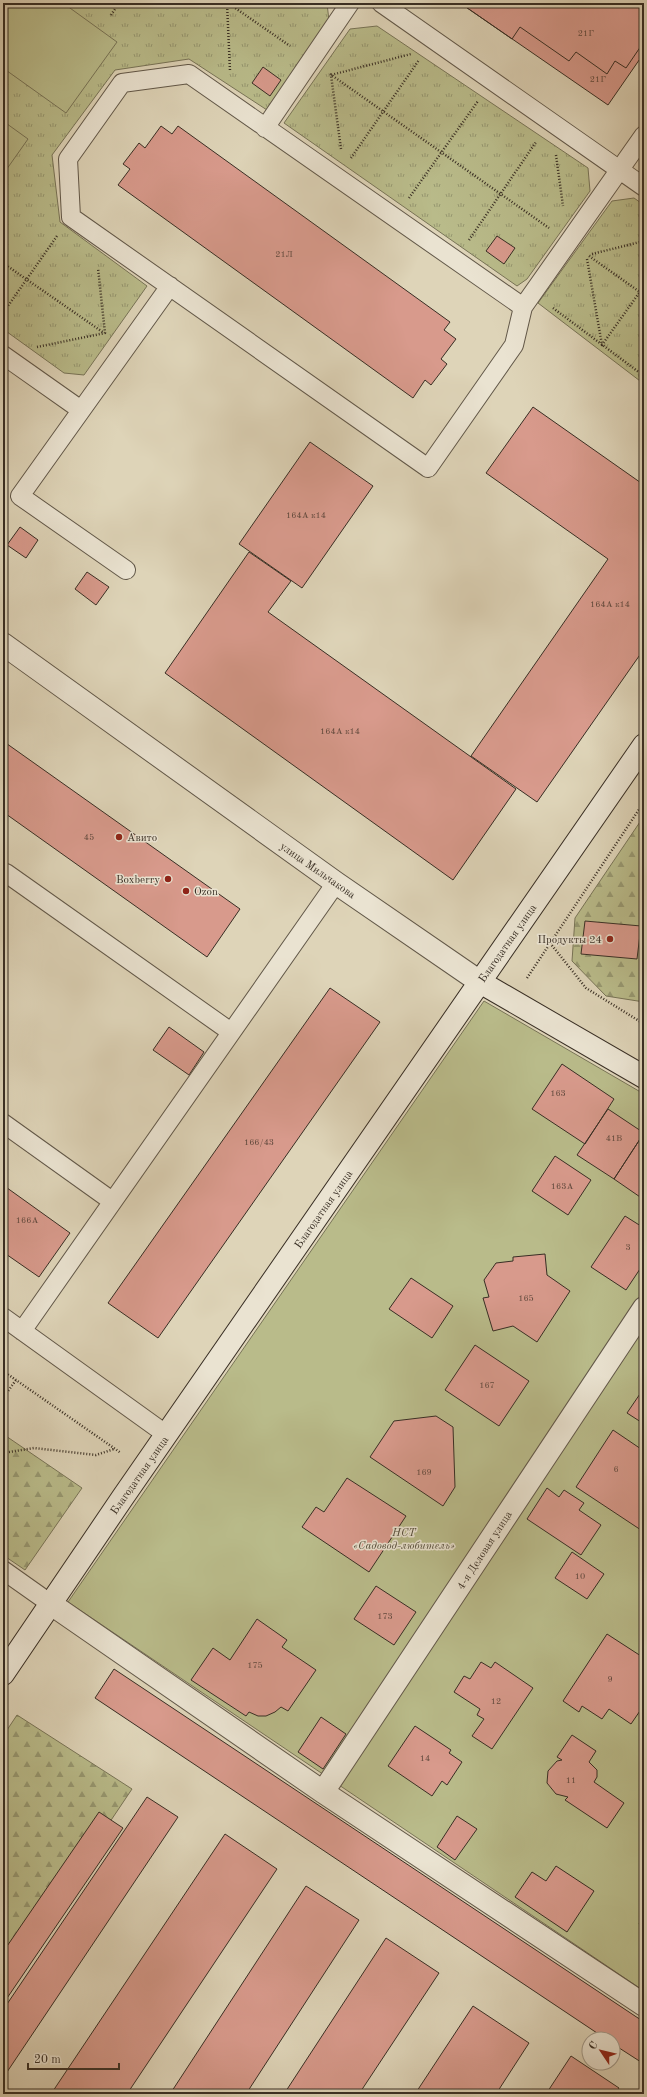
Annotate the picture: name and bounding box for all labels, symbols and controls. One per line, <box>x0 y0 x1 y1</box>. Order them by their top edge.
house number: 21Г <box>578 29 594 38</box>
house number: 21Г <box>590 75 606 84</box>
house number: 21Л <box>275 250 293 259</box>
house number: 164А к14 <box>286 511 326 520</box>
house number: 164А к14 <box>590 600 630 609</box>
house number: 164А к14 <box>320 727 360 736</box>
marker: Авито <box>114 832 124 842</box>
house number: 45 <box>84 833 94 842</box>
place label: Авито <box>127 833 157 844</box>
street label: улица Мильчакова <box>278 841 357 902</box>
marker: Boxberry <box>163 874 173 884</box>
place label: Boxberry <box>116 875 160 886</box>
marker: Ozon <box>181 886 191 896</box>
place label: Ozon <box>194 887 218 898</box>
street label: Благодатная улица <box>477 902 540 985</box>
marker: Продукты 24 <box>605 934 615 944</box>
place label: Продукты 24 <box>537 935 602 946</box>
house number: 163 <box>550 1089 566 1098</box>
house number: 41В <box>606 1134 622 1143</box>
house number: 166/43 <box>244 1138 274 1147</box>
street label: Благодатная улица <box>293 1168 356 1251</box>
house number: 163А <box>551 1182 573 1191</box>
house number: 166А <box>16 1216 38 1225</box>
house number: 3 <box>625 1243 631 1252</box>
house number: 165 <box>518 1294 534 1303</box>
house number: 167 <box>479 1381 495 1390</box>
street label: Благодатная улица <box>109 1434 172 1517</box>
house number: 6 <box>613 1465 619 1474</box>
house number: 169 <box>416 1468 432 1477</box>
street label: 4-я Деловая улица <box>456 1509 515 1592</box>
park label: НСТ «Садовод-любитель» <box>353 1528 455 1552</box>
house number: 10 <box>575 1572 585 1581</box>
house number: 173 <box>377 1612 393 1621</box>
house number: 175 <box>247 1661 263 1670</box>
house number: 9 <box>607 1675 613 1684</box>
house number: 12 <box>491 1697 501 1706</box>
house number: 14 <box>420 1754 430 1763</box>
house number: 11 <box>566 1776 576 1785</box>
north arrow <box>581 2031 621 2071</box>
text: С <box>587 2040 601 2052</box>
scale bar <box>28 2045 119 2071</box>
text: 20 m <box>34 2054 61 2066</box>

